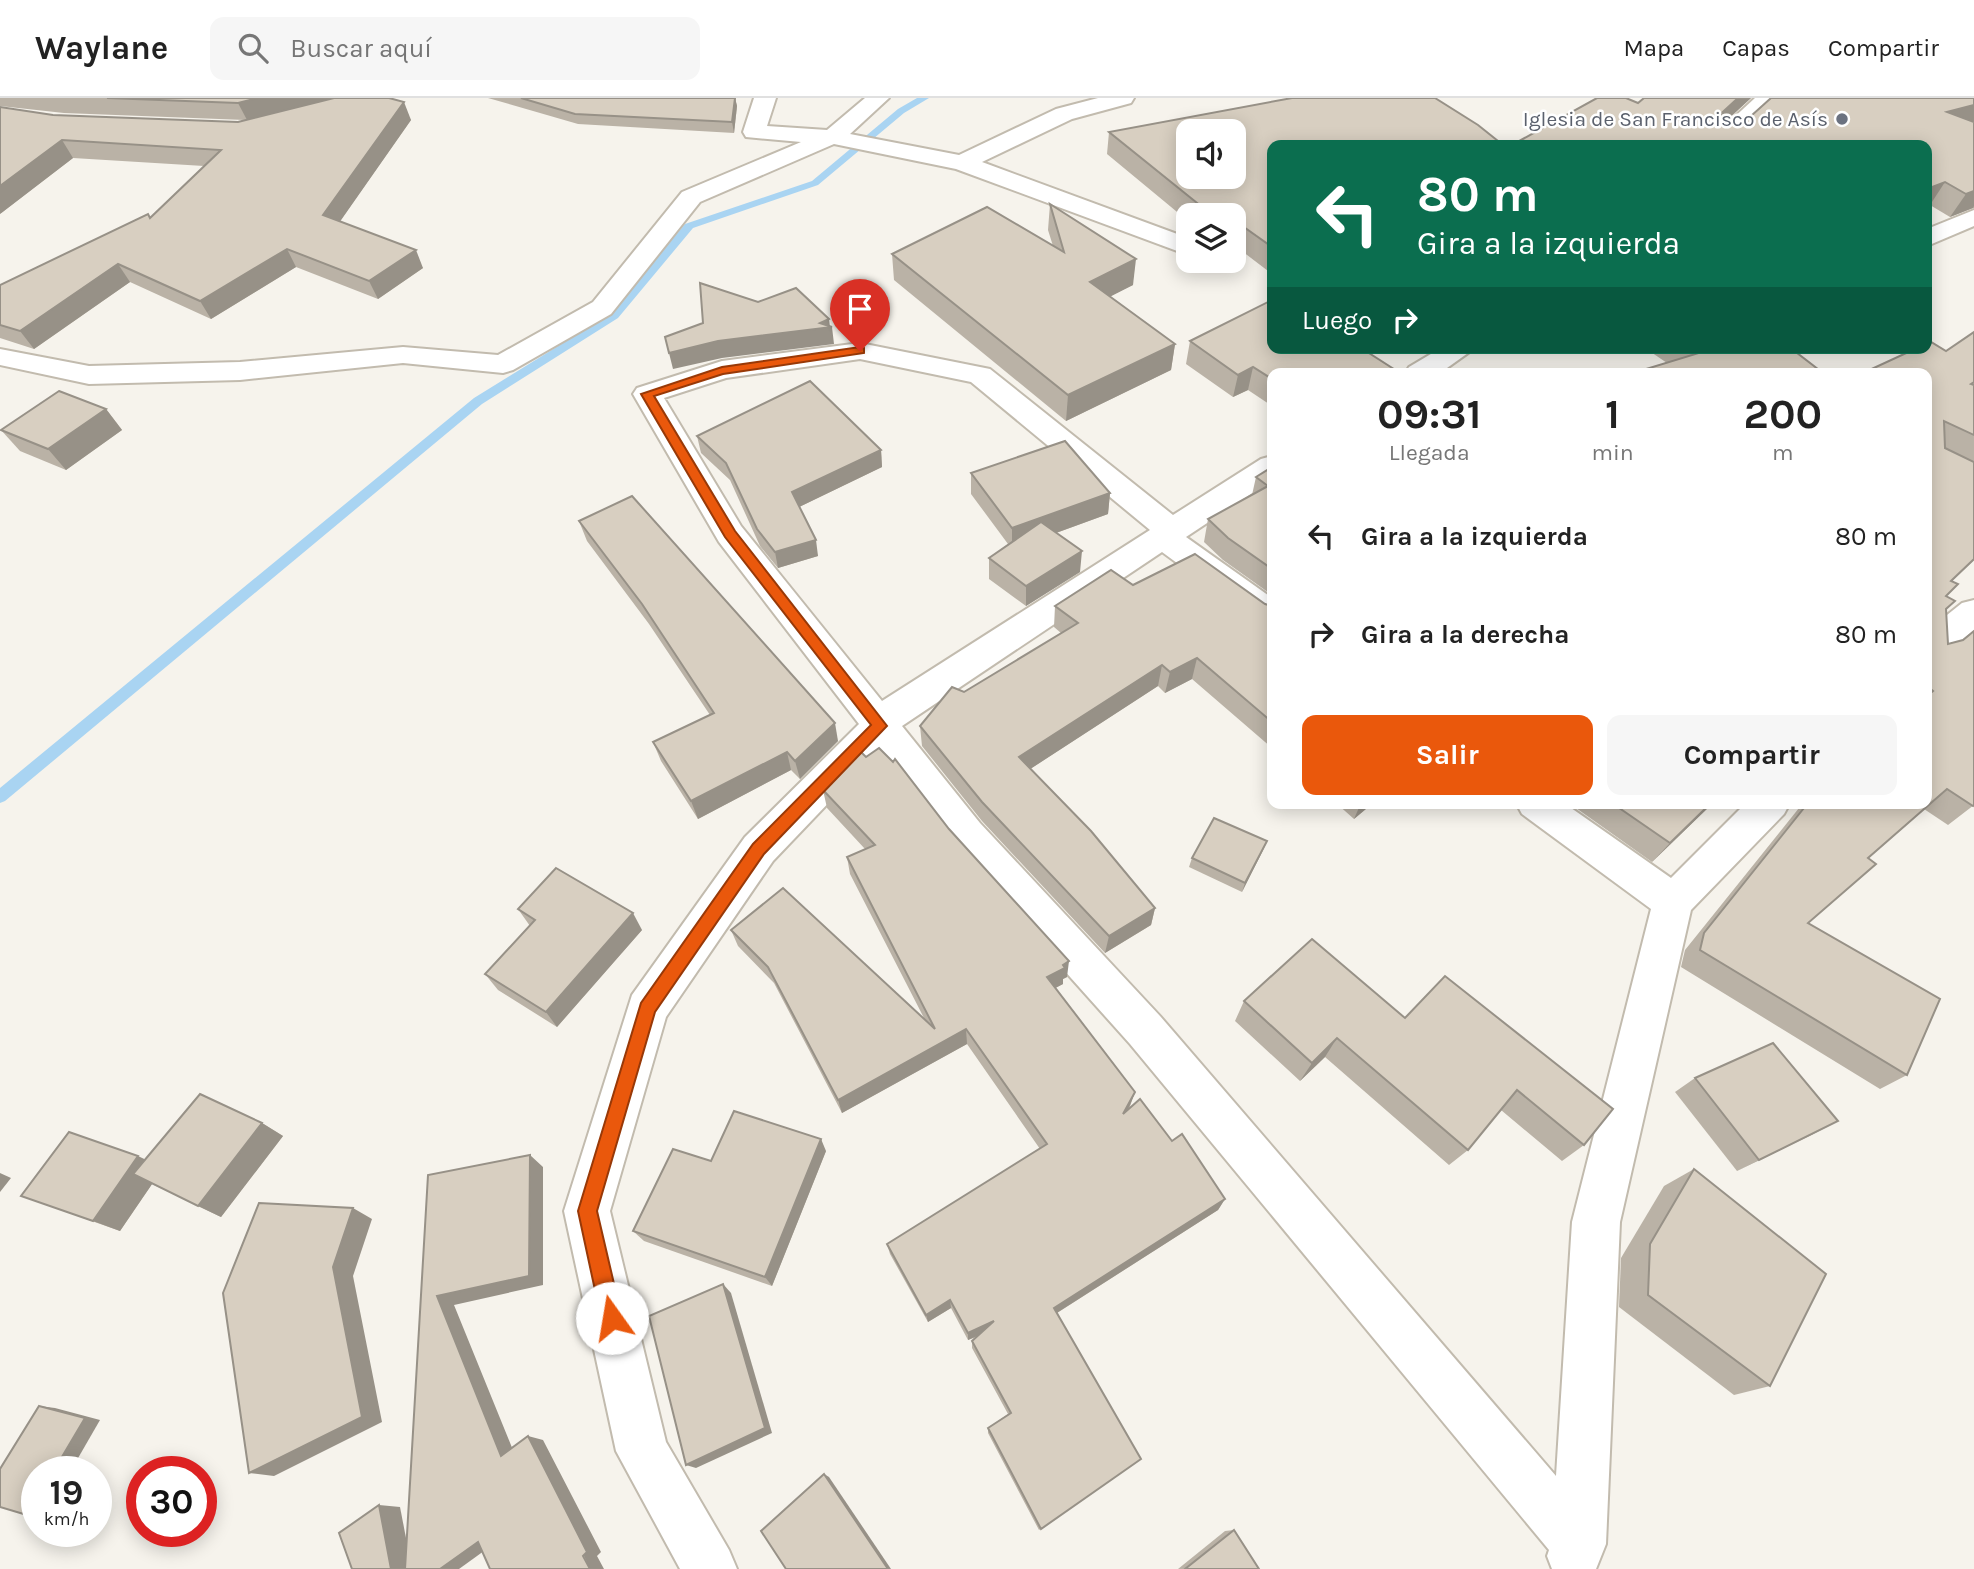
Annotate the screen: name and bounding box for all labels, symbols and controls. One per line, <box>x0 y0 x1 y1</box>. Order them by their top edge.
search box <box>210 17 700 80</box>
text: Waylane <box>35 29 168 67</box>
icon: search <box>234 29 272 67</box>
text: Buscar aquí <box>290 33 432 64</box>
text: Mapa <box>1623 34 1684 62</box>
text: Capas <box>1722 34 1790 62</box>
text: Compartir <box>1828 34 1939 62</box>
place label: Iglesia de San Francisco de Asís <box>1523 107 1828 131</box>
marker: Iglesia de San Francisco de Asís <box>1834 111 1850 127</box>
map controls <box>1176 119 1246 273</box>
button: sound <box>1176 119 1246 189</box>
text: 80 m <box>1417 166 1539 223</box>
icon: left <box>1302 168 1393 259</box>
button: layers <box>1176 203 1246 273</box>
text: Gira a la izquierda <box>1417 225 1680 262</box>
pin <box>830 279 890 351</box>
icon: arrive <box>841 290 879 328</box>
icon: right <box>1386 301 1424 339</box>
text: Luego <box>1302 305 1372 336</box>
text: 09:31 <box>1377 389 1482 439</box>
text: 1 <box>1605 389 1620 439</box>
text: 200 <box>1744 389 1822 439</box>
text: Llegada <box>1389 439 1470 466</box>
text: min <box>1591 439 1634 466</box>
text: m <box>1772 439 1794 466</box>
icon: left <box>1302 517 1340 555</box>
text: Gira a la izquierda <box>1361 521 1588 552</box>
text: 80 m <box>1835 521 1897 552</box>
icon: right <box>1302 615 1340 653</box>
text: Gira a la derecha <box>1361 619 1570 650</box>
text: 80 m <box>1835 619 1897 650</box>
button: Salir <box>1302 715 1593 795</box>
button: Compartir <box>1607 715 1897 795</box>
position arrow <box>575 1281 649 1355</box>
speed limit sign: 30 <box>126 1456 217 1547</box>
text: 19 <box>50 1472 83 1513</box>
text: km/h <box>44 1508 89 1530</box>

